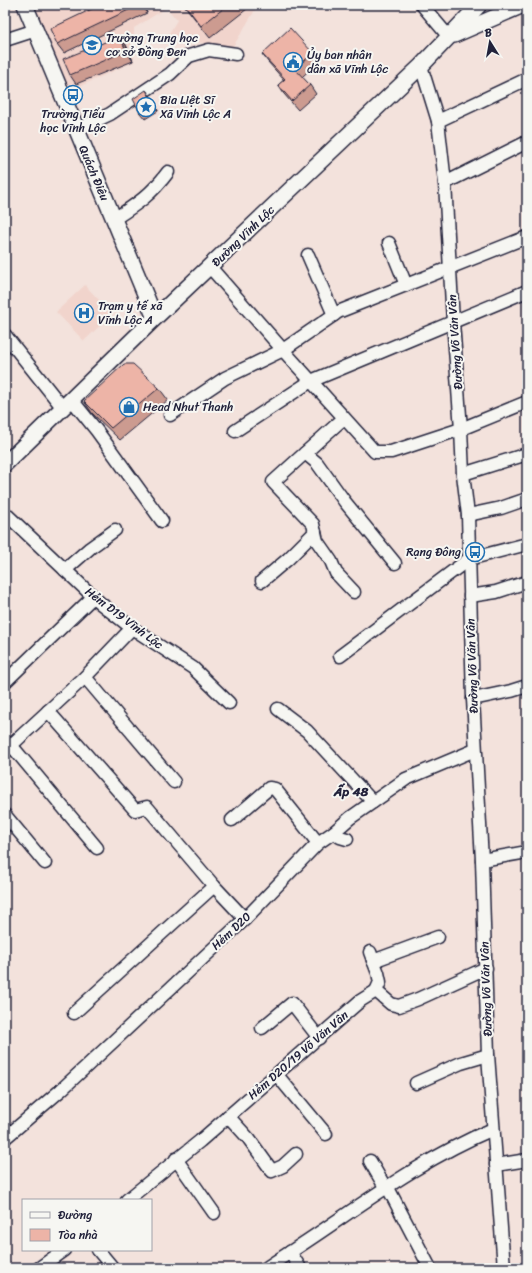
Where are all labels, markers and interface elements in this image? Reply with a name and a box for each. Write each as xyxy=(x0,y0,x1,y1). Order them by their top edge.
north arrow xyxy=(470,22,510,62)
text: B xyxy=(483,23,493,43)
place label: Trường Trung học cơ sở Đồng Đen xyxy=(106,27,198,63)
school or university icon: Trường Trung học cơ sở Đồng Đen xyxy=(81,34,103,56)
place label: Ủy ban nhân dân xã Vĩnh Lộc xyxy=(307,44,388,80)
public building icon: Ủy ban nhân dân xã Vĩnh Lộc xyxy=(282,51,304,73)
bus stop icon: Trường Tiểu học Vĩnh Lộc xyxy=(62,84,84,106)
place label: Bia Liệt Sĩ Xã Vĩnh Lộc A xyxy=(159,89,231,125)
place icon: Bia Liệt Sĩ Xã Vĩnh Lộc A xyxy=(135,96,157,118)
place label: Trường Tiểu học Vĩnh Lộc xyxy=(39,103,106,139)
street label: Quách Điêu xyxy=(72,142,116,205)
street label: Đường Vĩnh Lộc xyxy=(206,200,280,272)
street label: Đường Võ Văn Vân xyxy=(441,293,469,390)
place label: Trạm y tế xã Vĩnh Lộc A xyxy=(98,295,163,331)
hospital icon: Trạm y tế xã Vĩnh Lộc A xyxy=(73,302,95,324)
shop icon: Head Nhut Thanh xyxy=(118,396,140,418)
place label: Head Nhut Thanh xyxy=(143,396,233,418)
place label: Rạng Đông xyxy=(406,541,461,563)
bus stop icon: Rạng Đông xyxy=(464,541,486,563)
street label: Hẻm D19 Vĩnh Lộc xyxy=(80,581,168,655)
street label: Đường Võ Văn Vân xyxy=(459,618,485,714)
district label: Ấp 48 xyxy=(333,780,369,803)
street label: Hẻm D20 xyxy=(206,906,257,956)
street label: Đường Võ Văn Vân xyxy=(473,941,499,1037)
street label: Hẻm D20/19 Võ Văn Vân xyxy=(242,1004,354,1105)
legend xyxy=(22,1199,152,1251)
text: Đường xyxy=(58,1204,92,1226)
text: Tòa nhà xyxy=(58,1224,98,1246)

